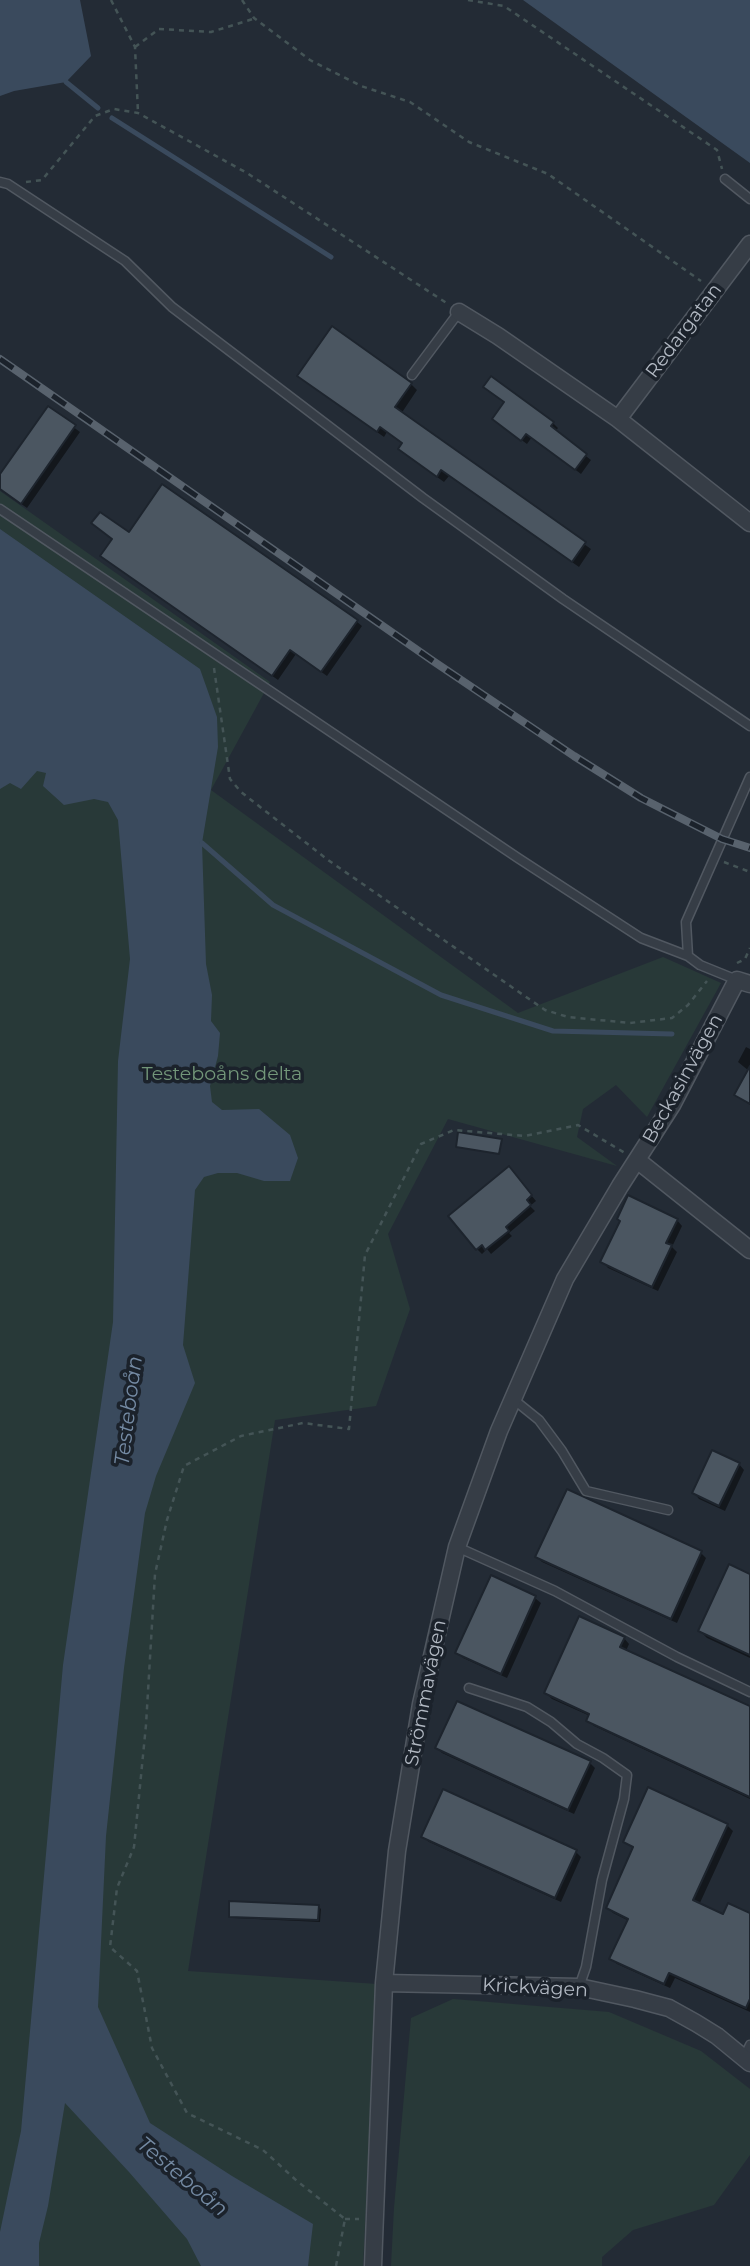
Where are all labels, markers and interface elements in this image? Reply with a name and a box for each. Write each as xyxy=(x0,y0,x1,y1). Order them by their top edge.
street label: Redargatan xyxy=(641,279,727,383)
street label: Beckasinvägen xyxy=(638,1010,728,1148)
park label: Testeboåns delta xyxy=(142,1063,302,1085)
water label: Testeboån xyxy=(110,1355,148,1467)
street label: Strömmavägen xyxy=(401,1618,451,1768)
street label: Krickvägen xyxy=(482,1974,588,2002)
water label: Testeboån xyxy=(132,2132,232,2222)

